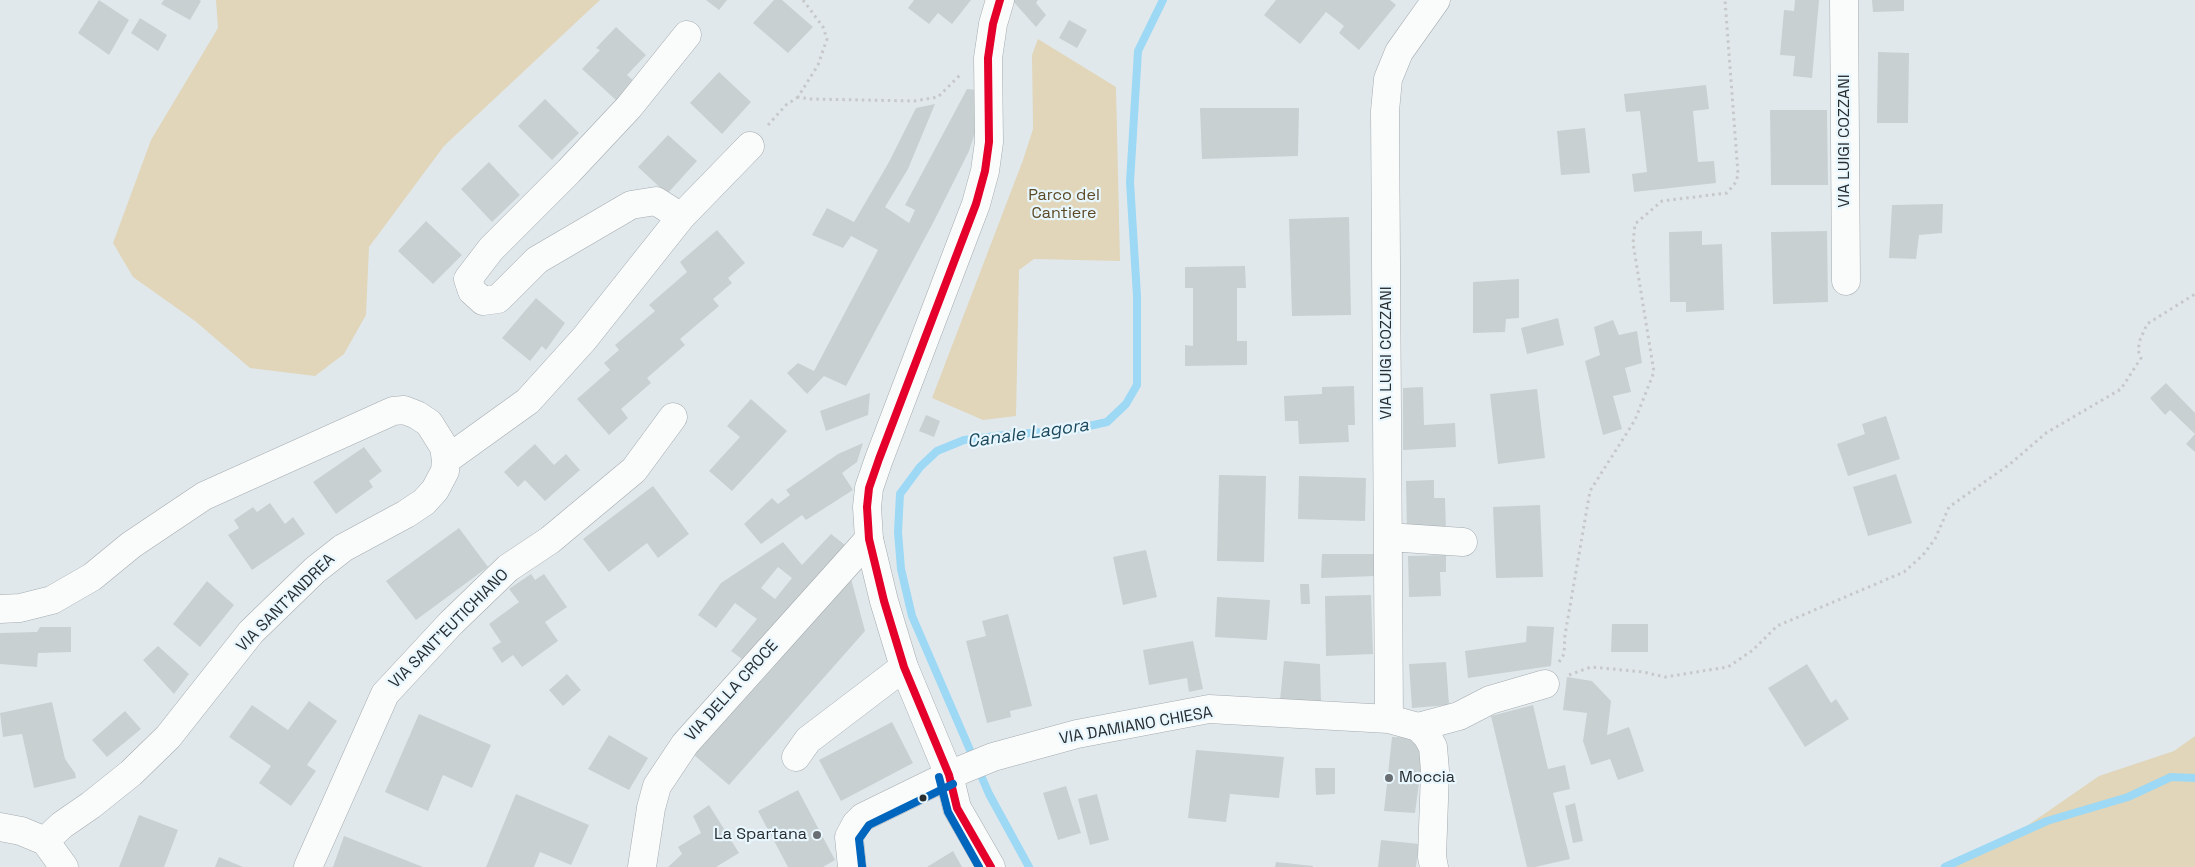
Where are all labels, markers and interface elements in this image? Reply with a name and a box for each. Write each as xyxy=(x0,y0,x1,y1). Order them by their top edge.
street label: VIA LUIGI COZZANI xyxy=(1835,74,1855,208)
park label: Parco del Cantiere xyxy=(1028,186,1100,224)
street label: VIA LUIGI COZZANI xyxy=(1377,286,1397,420)
water label: Canale Lagora xyxy=(966,415,1090,453)
street label: VIA SANT'ANDREA xyxy=(233,550,339,656)
street label: VIA SANT'EUTICHIANO xyxy=(385,565,513,693)
street label: VIA DELLA CROCE xyxy=(681,636,783,746)
street label: VIA DAMIANO CHIESA xyxy=(1058,703,1214,749)
place label: Moccia xyxy=(1399,768,1455,788)
marker: Moccia xyxy=(1383,772,1395,784)
unlabelled marker xyxy=(918,793,928,803)
place label: La Spartana xyxy=(714,825,807,845)
marker: La Spartana xyxy=(811,829,823,841)

